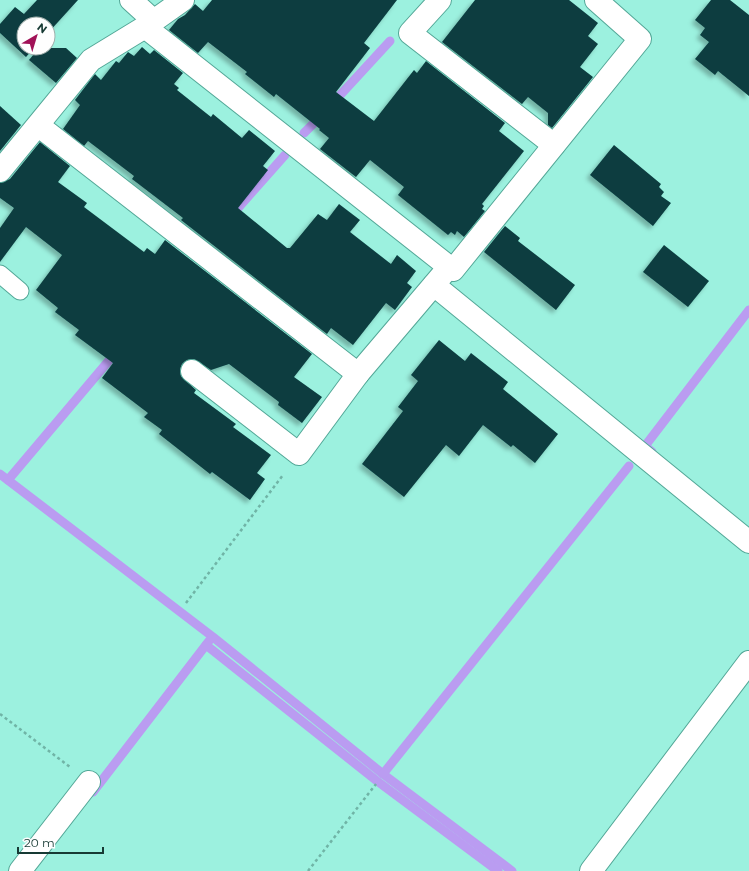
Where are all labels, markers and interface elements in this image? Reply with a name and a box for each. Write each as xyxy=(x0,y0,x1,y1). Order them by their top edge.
north arrow xyxy=(16,16,56,56)
text: N xyxy=(34,20,50,36)
scale bar xyxy=(18,829,103,855)
text: 20 m xyxy=(24,835,55,850)

